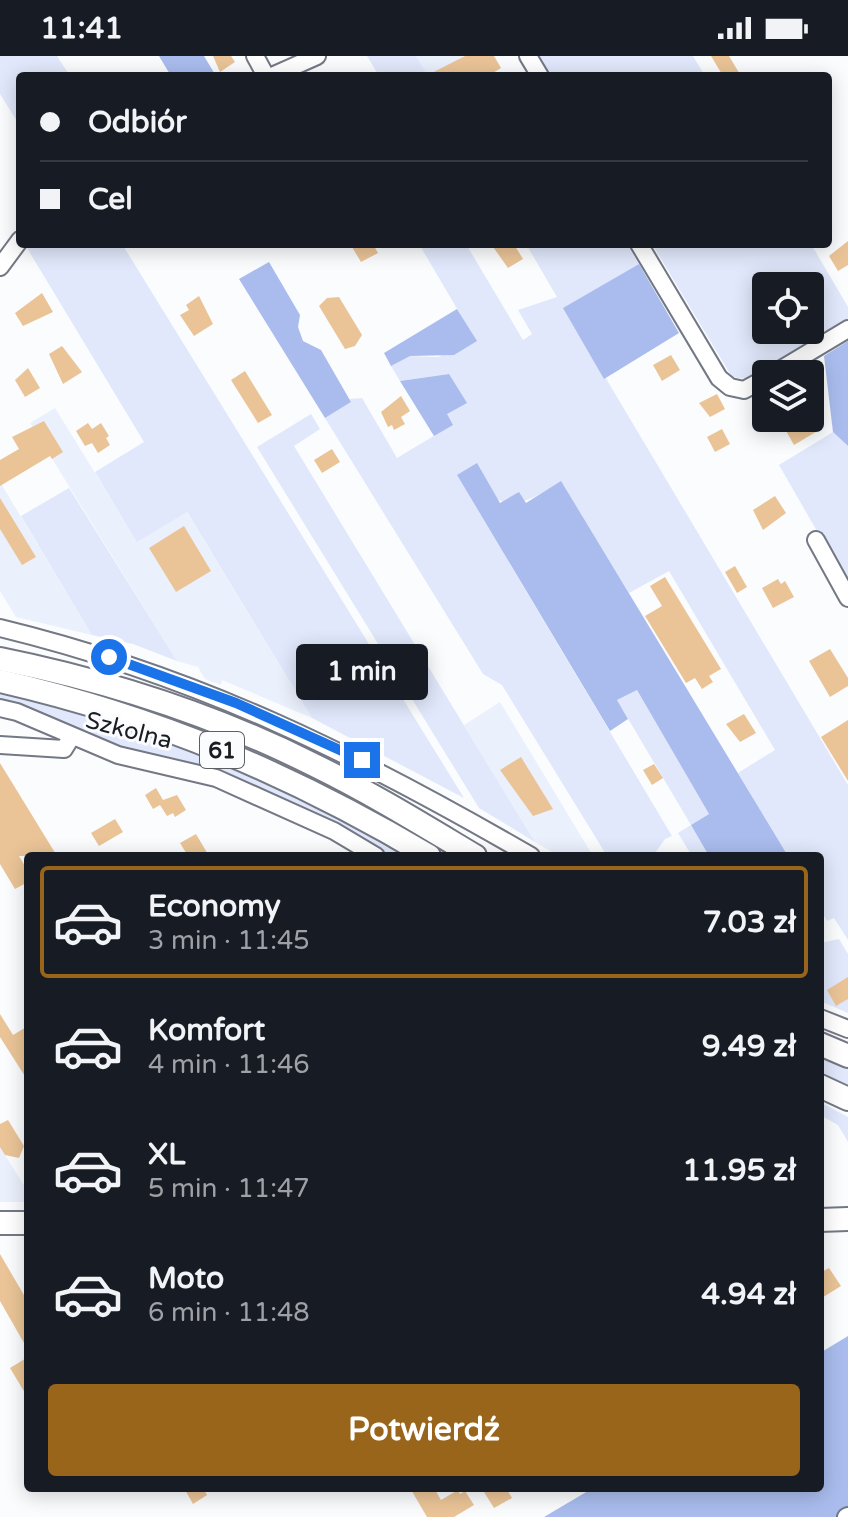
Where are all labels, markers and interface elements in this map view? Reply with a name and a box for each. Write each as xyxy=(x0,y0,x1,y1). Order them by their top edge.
text: 11:41 xyxy=(40,10,123,47)
text: Odbiór xyxy=(88,104,187,141)
text: Cel xyxy=(88,181,133,218)
map controls xyxy=(752,272,824,432)
button: locate xyxy=(752,272,824,344)
button: layers xyxy=(752,360,824,432)
route start xyxy=(91,639,127,675)
callout: 1 min xyxy=(296,644,428,700)
text: 1 min xyxy=(327,656,397,687)
street label: Szkolna xyxy=(83,706,175,755)
road number: 61 xyxy=(200,732,244,768)
route end xyxy=(344,742,380,778)
icon: car xyxy=(52,886,124,958)
text: Economy xyxy=(148,888,281,925)
text: 7.03 zł xyxy=(703,904,796,941)
text: 3 min · 11:45 xyxy=(148,925,310,956)
icon: car xyxy=(52,1010,124,1082)
text: Komfort xyxy=(148,1012,265,1049)
text: 9.49 zł xyxy=(702,1028,796,1065)
text: 4 min · 11:46 xyxy=(148,1049,310,1080)
icon: car xyxy=(52,1134,124,1206)
text: XL xyxy=(148,1136,185,1173)
text: 11.95 zł xyxy=(682,1152,796,1189)
text: 5 min · 11:47 xyxy=(148,1173,310,1204)
icon: car xyxy=(52,1258,124,1330)
text: Moto xyxy=(148,1260,224,1297)
text: 4.94 zł xyxy=(701,1276,796,1313)
text: 6 min · 11:48 xyxy=(148,1297,310,1328)
button: Potwierdź xyxy=(48,1384,800,1476)

